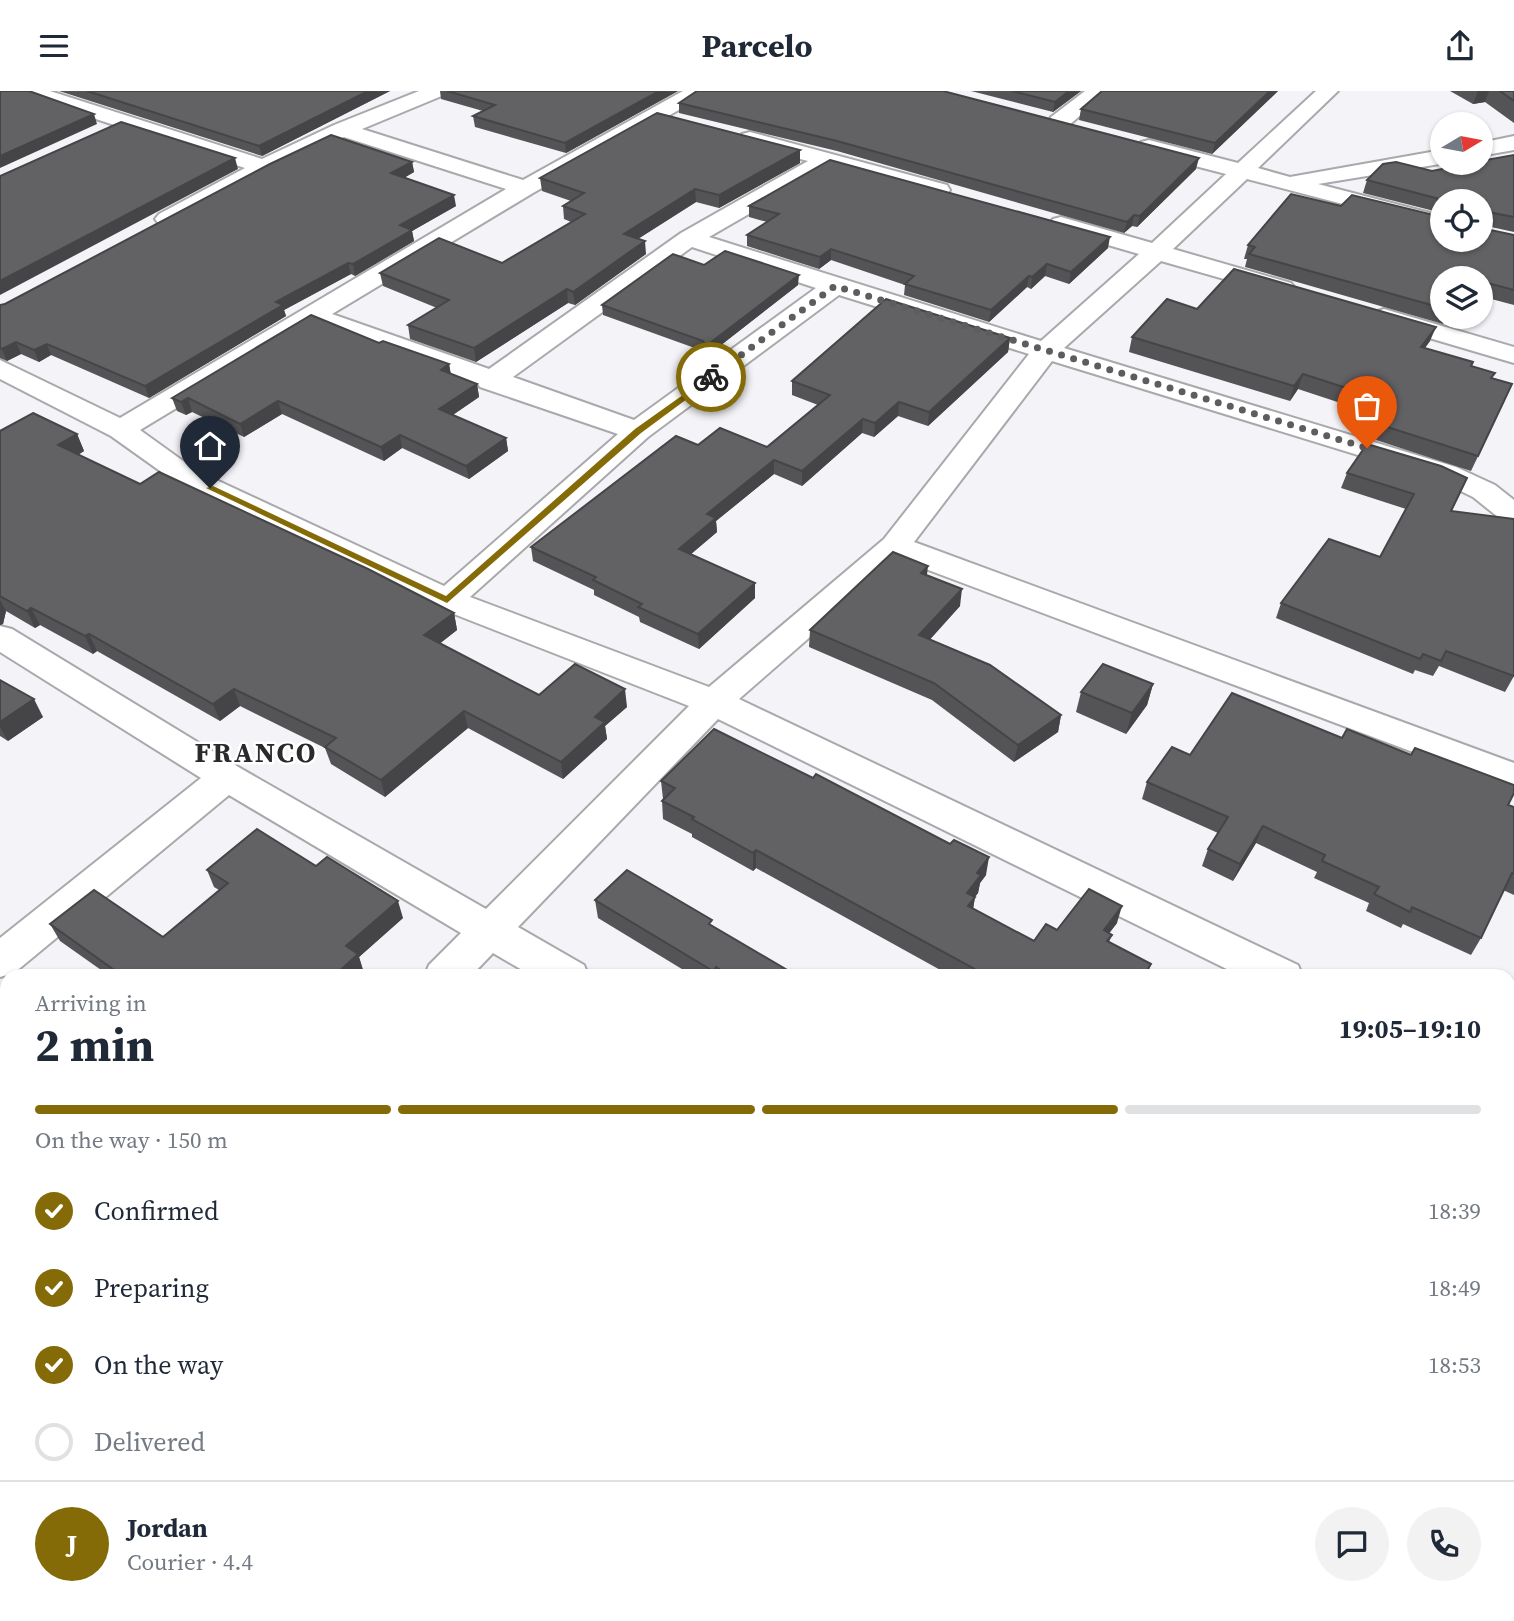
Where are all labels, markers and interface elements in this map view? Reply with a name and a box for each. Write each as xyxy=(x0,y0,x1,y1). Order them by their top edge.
text: Parcelo xyxy=(701,24,813,68)
icon: menu xyxy=(35,27,73,65)
icon: share xyxy=(1441,27,1479,65)
north arrow xyxy=(1430,112,1493,175)
map controls xyxy=(1430,112,1493,329)
button: locate xyxy=(1430,189,1493,252)
button: layers xyxy=(1430,266,1493,329)
courier xyxy=(676,342,746,412)
icon: bike xyxy=(692,358,730,396)
pin xyxy=(1337,376,1397,448)
icon: bag xyxy=(1348,387,1386,425)
pin xyxy=(180,416,240,488)
icon: home xyxy=(191,427,229,465)
district label: FRANCO xyxy=(195,733,317,771)
text: Arriving in xyxy=(35,987,147,1019)
text: 19:05–19:10 xyxy=(1339,1011,1481,1047)
text: 2 min xyxy=(35,1013,154,1076)
text: On the way · 150 m xyxy=(35,1124,228,1156)
icon: check xyxy=(35,1192,73,1230)
text: Confirmed xyxy=(94,1193,219,1229)
text: 18:39 xyxy=(1428,1195,1481,1227)
icon: check xyxy=(35,1269,73,1307)
text: Preparing xyxy=(94,1270,209,1306)
text: 18:49 xyxy=(1428,1272,1481,1304)
icon: check xyxy=(35,1346,73,1384)
text: On the way xyxy=(94,1347,223,1383)
text: 18:53 xyxy=(1428,1349,1481,1381)
text: Delivered xyxy=(94,1424,205,1460)
button: chat xyxy=(1315,1507,1389,1581)
button: phone xyxy=(1407,1507,1481,1581)
text: Jordan xyxy=(127,1510,208,1546)
text: J xyxy=(67,1526,77,1562)
text: Courier · 4.4 xyxy=(127,1546,253,1578)

